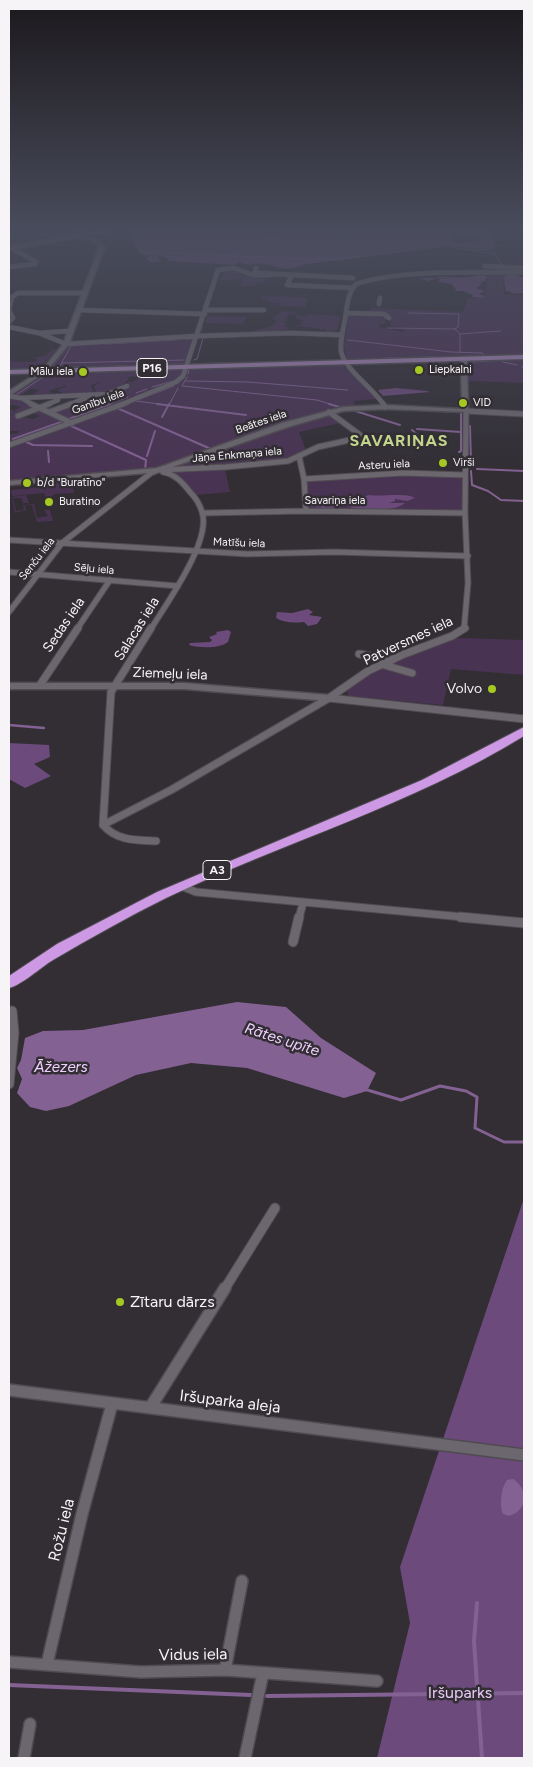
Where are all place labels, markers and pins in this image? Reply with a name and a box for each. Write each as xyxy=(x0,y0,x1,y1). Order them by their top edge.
place label: Liepkalni xyxy=(429,363,472,377)
marker: Liepkalni xyxy=(413,364,425,376)
place label: Mālu iela xyxy=(30,365,73,379)
marker: Mālu iela xyxy=(77,366,89,378)
place label: VID xyxy=(473,396,491,410)
marker: VID xyxy=(457,397,469,409)
place label: Virši xyxy=(453,456,475,470)
marker: Virši xyxy=(437,457,449,469)
place label: b/d "Buratīno" xyxy=(37,476,105,490)
marker: b/d "Buratīno" xyxy=(21,477,33,489)
place label: Buratino xyxy=(59,495,100,509)
marker: Buratino xyxy=(43,496,55,508)
place label: Volvo xyxy=(446,681,482,697)
marker: Volvo xyxy=(486,683,498,695)
place label: Zītaru dārzs xyxy=(130,1292,215,1312)
marker: Zītaru dārzs xyxy=(114,1296,126,1308)

